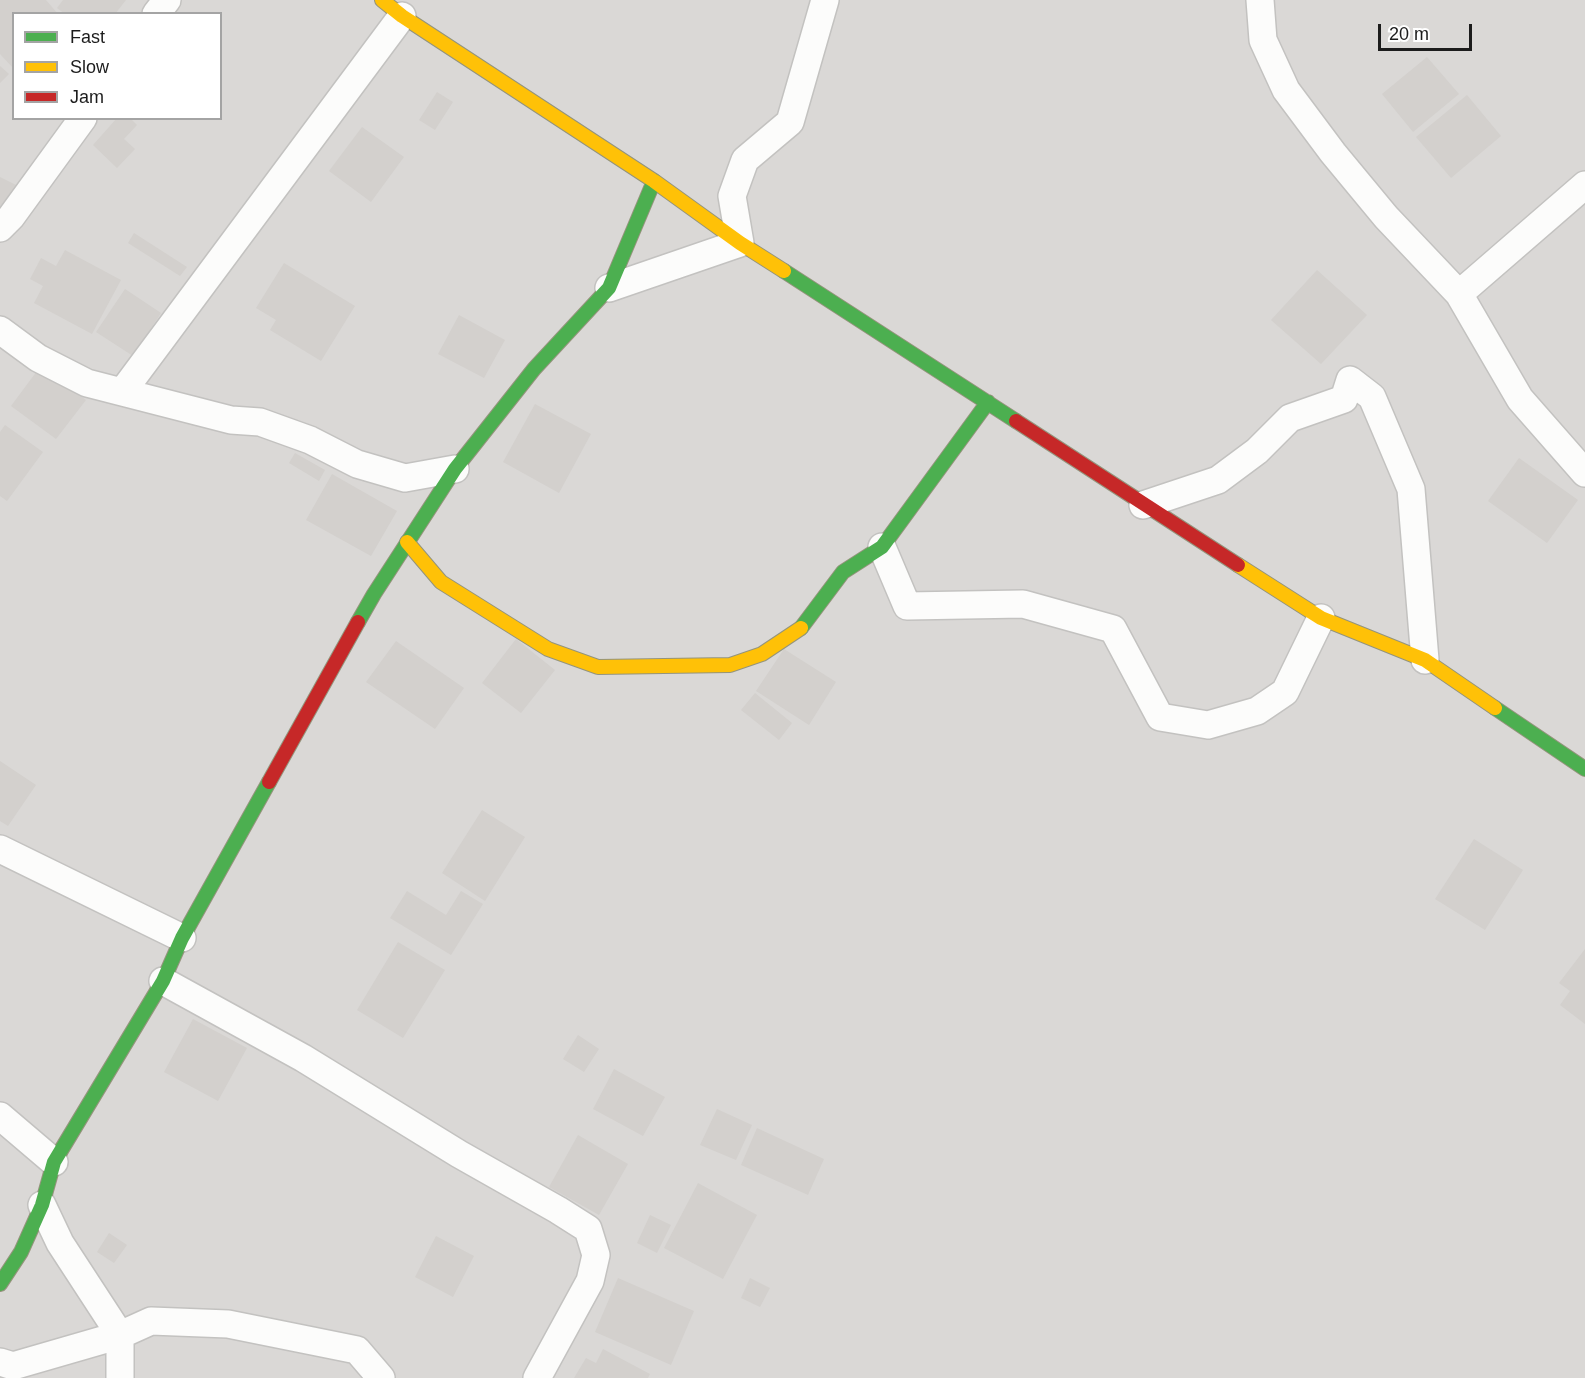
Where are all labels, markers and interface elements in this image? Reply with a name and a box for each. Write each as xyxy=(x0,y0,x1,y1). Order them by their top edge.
legend xyxy=(12,12,222,120)
scale bar xyxy=(1381,12,1476,50)
text: 20 m xyxy=(1389,24,1429,44)
text: Fast xyxy=(70,27,105,47)
text: Slow xyxy=(70,57,109,77)
text: Jam xyxy=(70,87,104,107)

